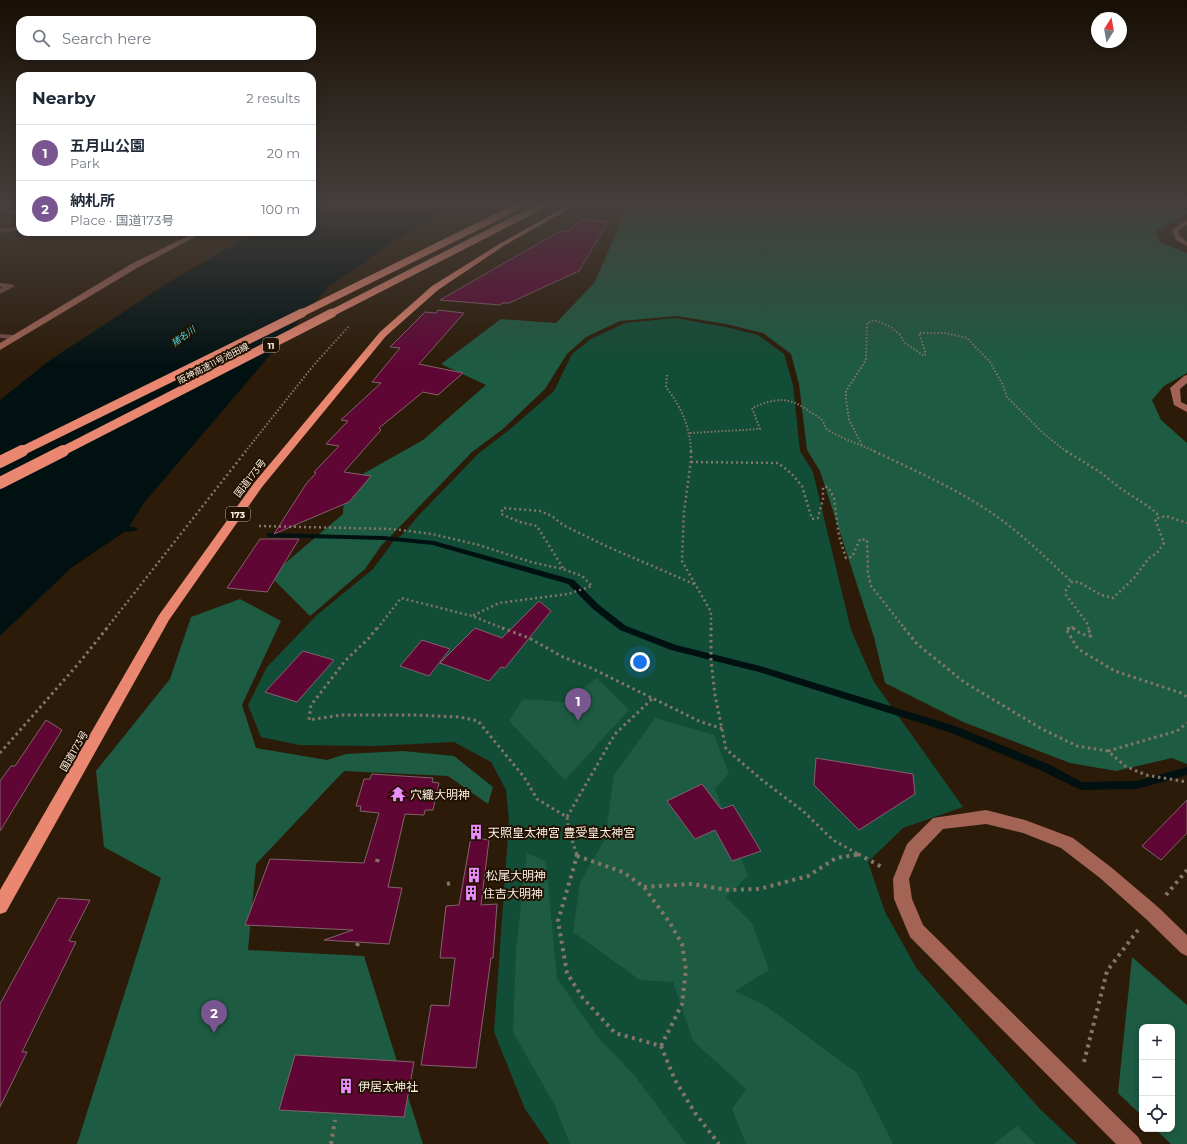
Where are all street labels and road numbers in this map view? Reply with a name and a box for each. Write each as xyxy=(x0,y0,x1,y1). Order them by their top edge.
road number: 11 xyxy=(263,338,279,352)
street label: 阪神高速11号池田線 xyxy=(176,340,251,386)
street label: 国道173号 xyxy=(231,456,269,500)
road number: 173 xyxy=(226,507,250,521)
street label: 国道173号 xyxy=(57,728,91,774)

